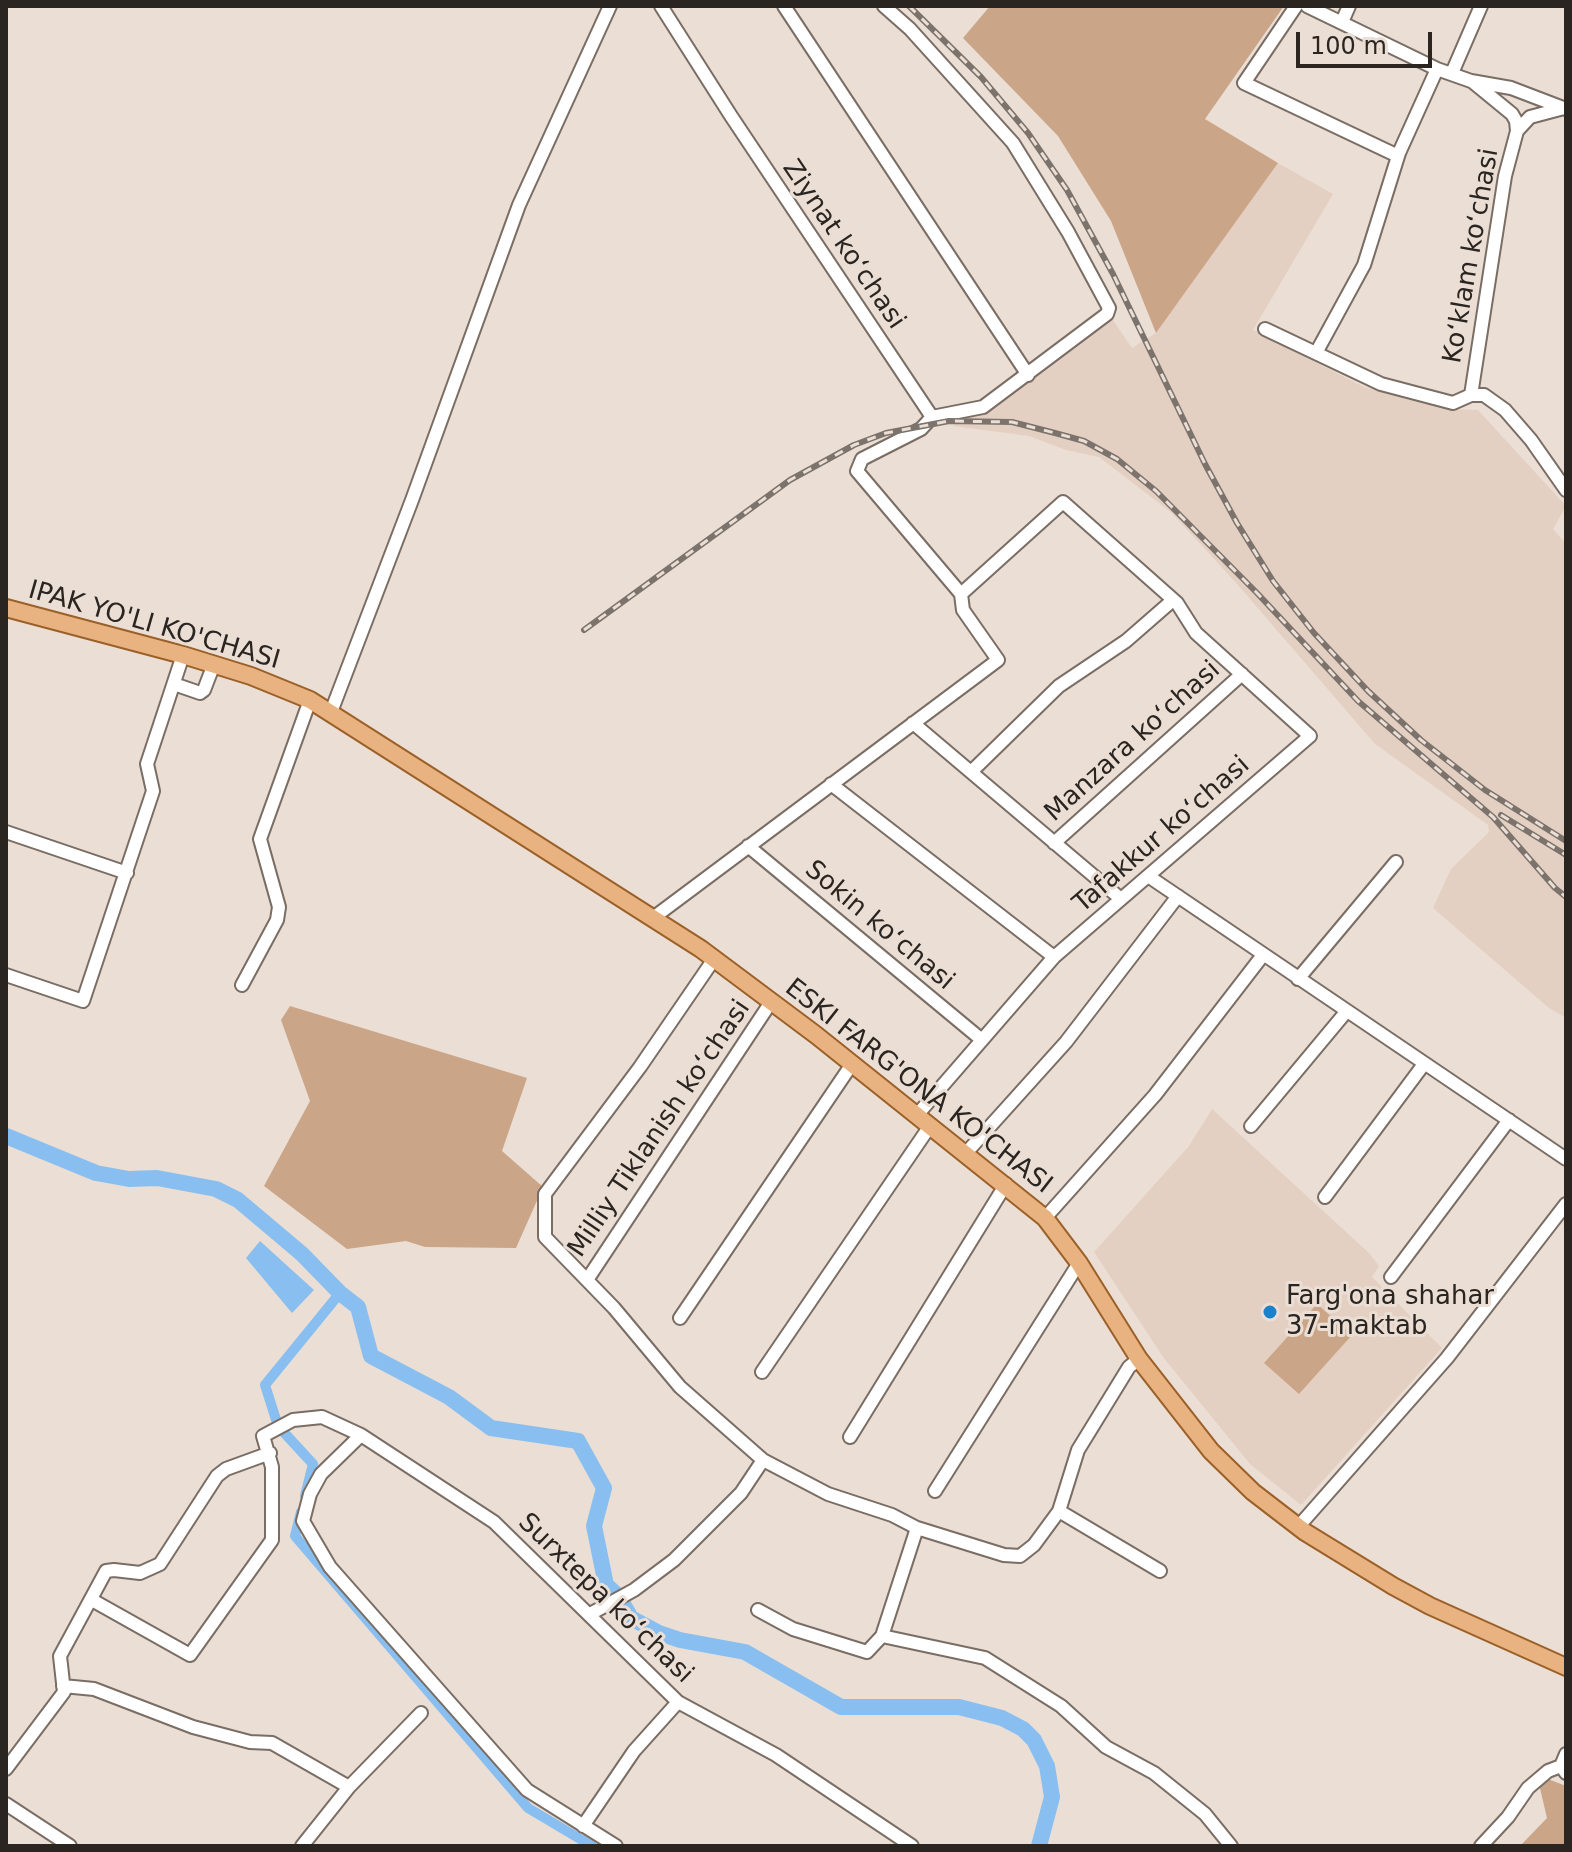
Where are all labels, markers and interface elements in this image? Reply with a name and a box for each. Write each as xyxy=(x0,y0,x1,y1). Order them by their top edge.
scale bar xyxy=(1300,16,1436,66)
text: 100 m xyxy=(1310,32,1387,60)
street label: Koʻklam koʻchasi xyxy=(1438,146,1506,366)
street label: Ziynat koʻchasi xyxy=(775,155,911,335)
street label: IPAK YO'LI KO'CHASI xyxy=(25,575,283,677)
street label: Manzara koʻchasi xyxy=(1039,655,1227,829)
street label: Tafakkur koʻchasi xyxy=(1068,750,1256,920)
street label: Sokin koʻchasi xyxy=(798,855,960,997)
street label: ESKI FARG'ONA KO'CHASI xyxy=(778,973,1058,1201)
street label: Milliy Tiklanish koʻchasi xyxy=(562,995,758,1263)
place label: Farg'ona shahar 37-maktab xyxy=(1286,1281,1494,1342)
marker: Farg'ona shahar 37-maktab xyxy=(1261,1303,1279,1321)
street label: Surxtepa koʻchasi xyxy=(511,1508,699,1690)

